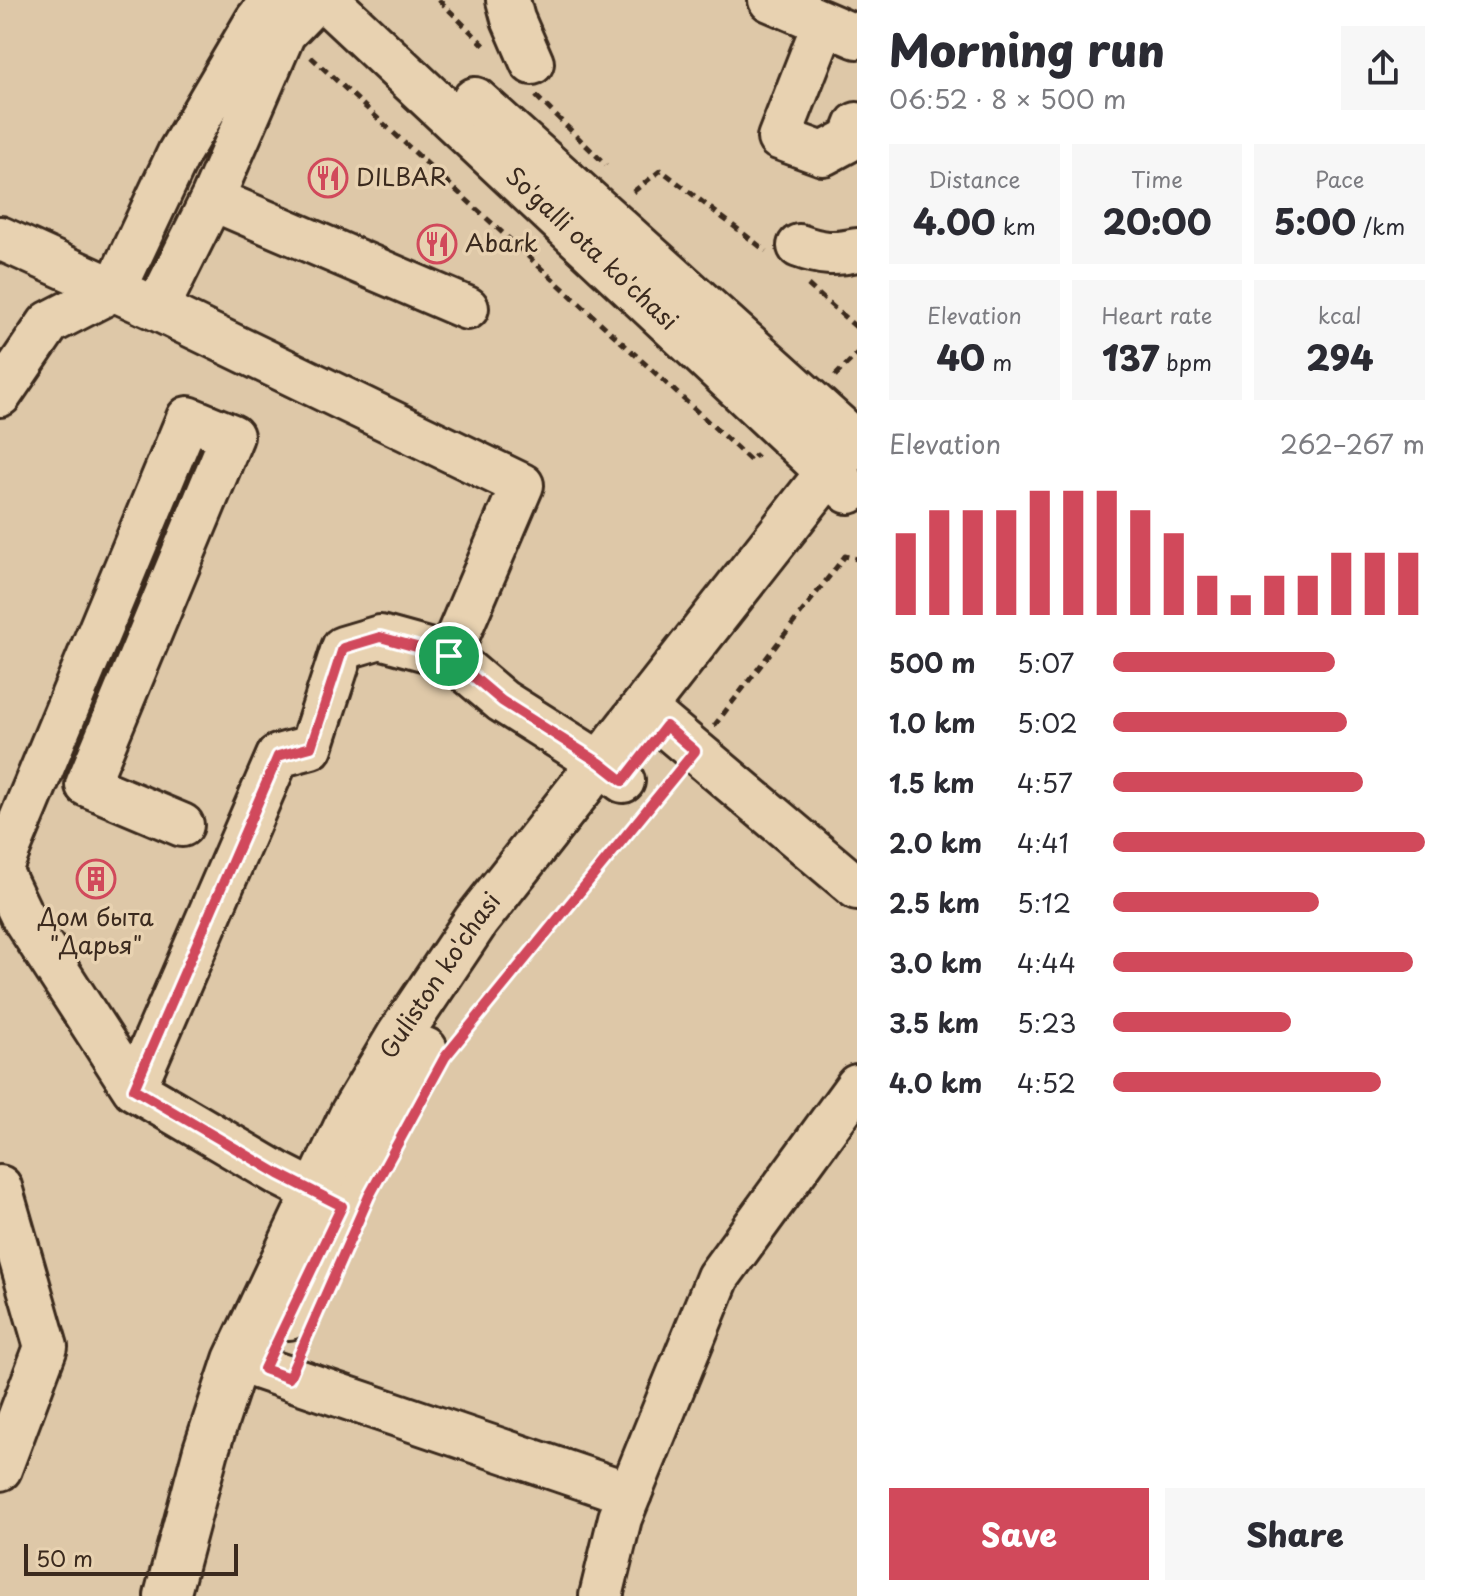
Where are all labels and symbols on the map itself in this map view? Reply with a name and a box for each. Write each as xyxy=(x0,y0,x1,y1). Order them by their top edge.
restaurant icon: DILBAR xyxy=(307,157,349,199)
place label: DILBAR xyxy=(356,158,447,194)
street label: So'galli ota ko'chasi xyxy=(499,158,687,338)
restaurant icon: Abark xyxy=(416,223,458,265)
place label: Abark xyxy=(465,224,538,260)
pin xyxy=(415,622,483,690)
building icon: Дом быта "Дарья" xyxy=(75,858,117,900)
street label: Guliston ko'chasi xyxy=(370,884,508,1065)
place label: Дом быта "Дарья" xyxy=(37,898,154,962)
scale bar xyxy=(24,1540,238,1576)

